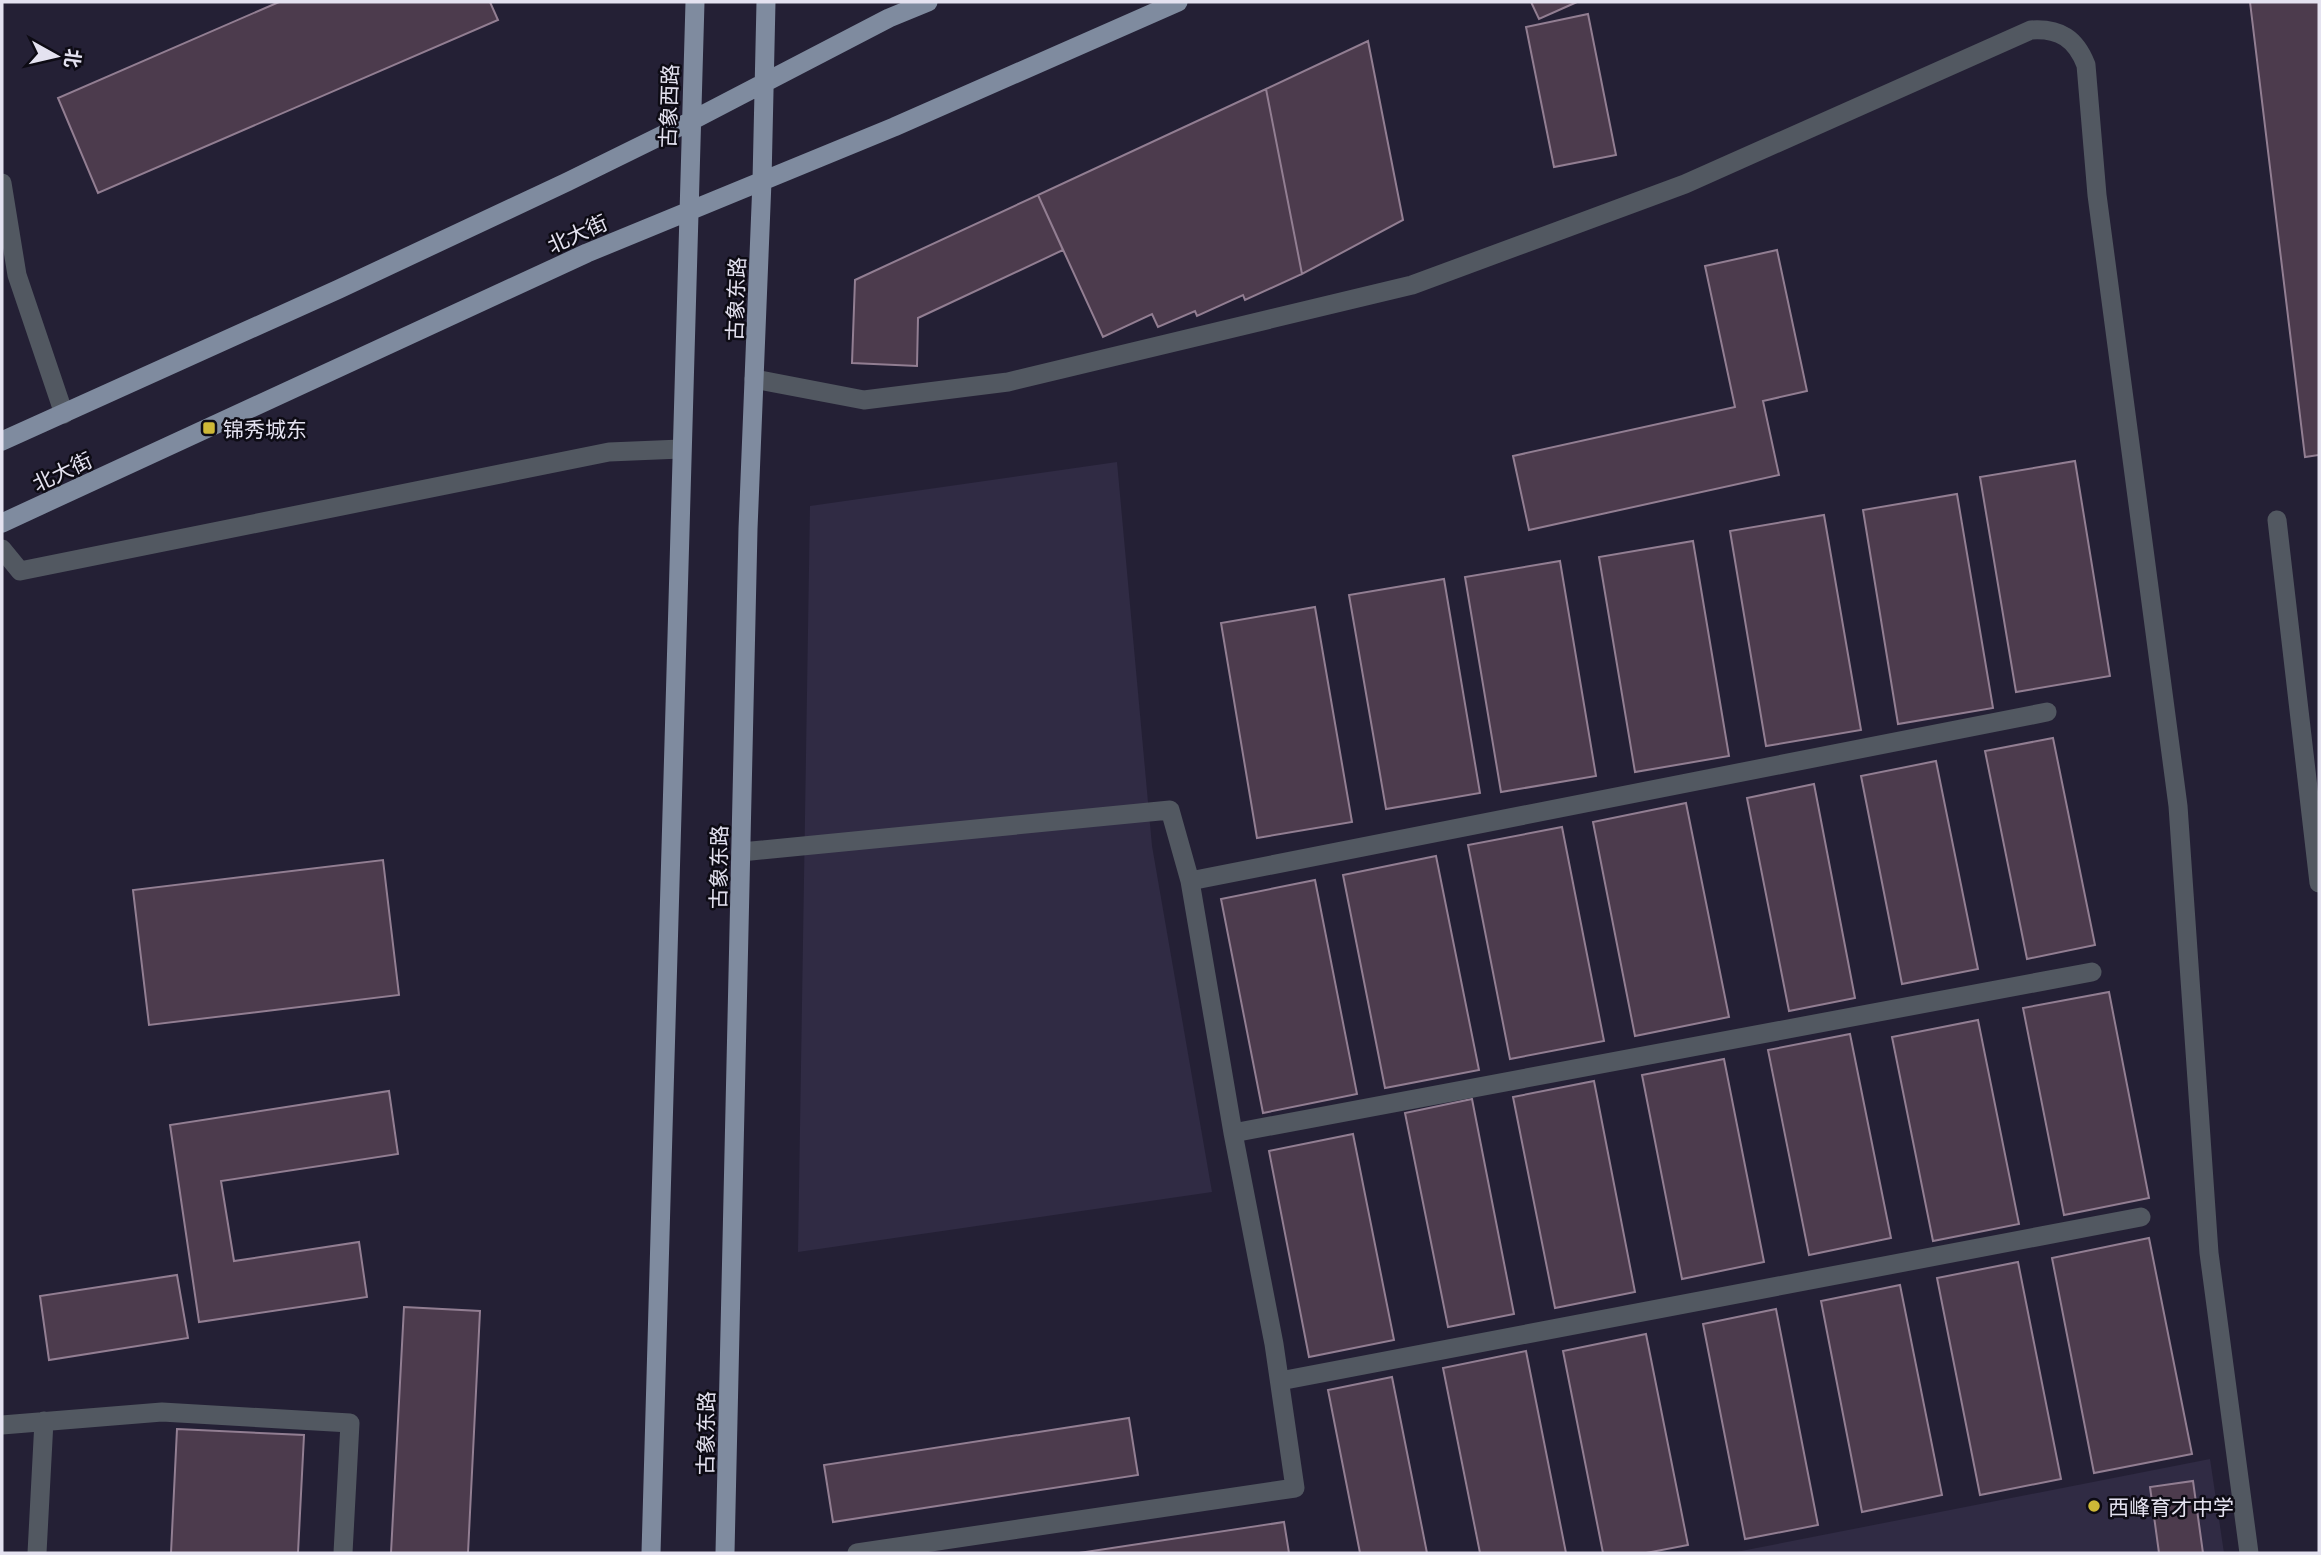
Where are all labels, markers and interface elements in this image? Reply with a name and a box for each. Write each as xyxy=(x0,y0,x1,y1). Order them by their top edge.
north arrow xyxy=(21,21,91,91)
text: 北 xyxy=(61,47,86,69)
street label: 古象西路 xyxy=(654,64,682,148)
street label: 北大街 xyxy=(543,209,611,257)
street label: 古象东路 xyxy=(721,257,749,341)
place label: 锦秀城东 xyxy=(223,416,307,441)
marker: 锦秀城东 xyxy=(201,420,217,436)
street label: 北大街 xyxy=(28,446,96,496)
street label: 古象东路 xyxy=(705,825,731,909)
street label: 古象东路 xyxy=(692,1391,718,1475)
place label: 西峰育才中学 xyxy=(2108,1494,2234,1519)
marker: 西峰育才中学 xyxy=(2086,1498,2102,1514)

